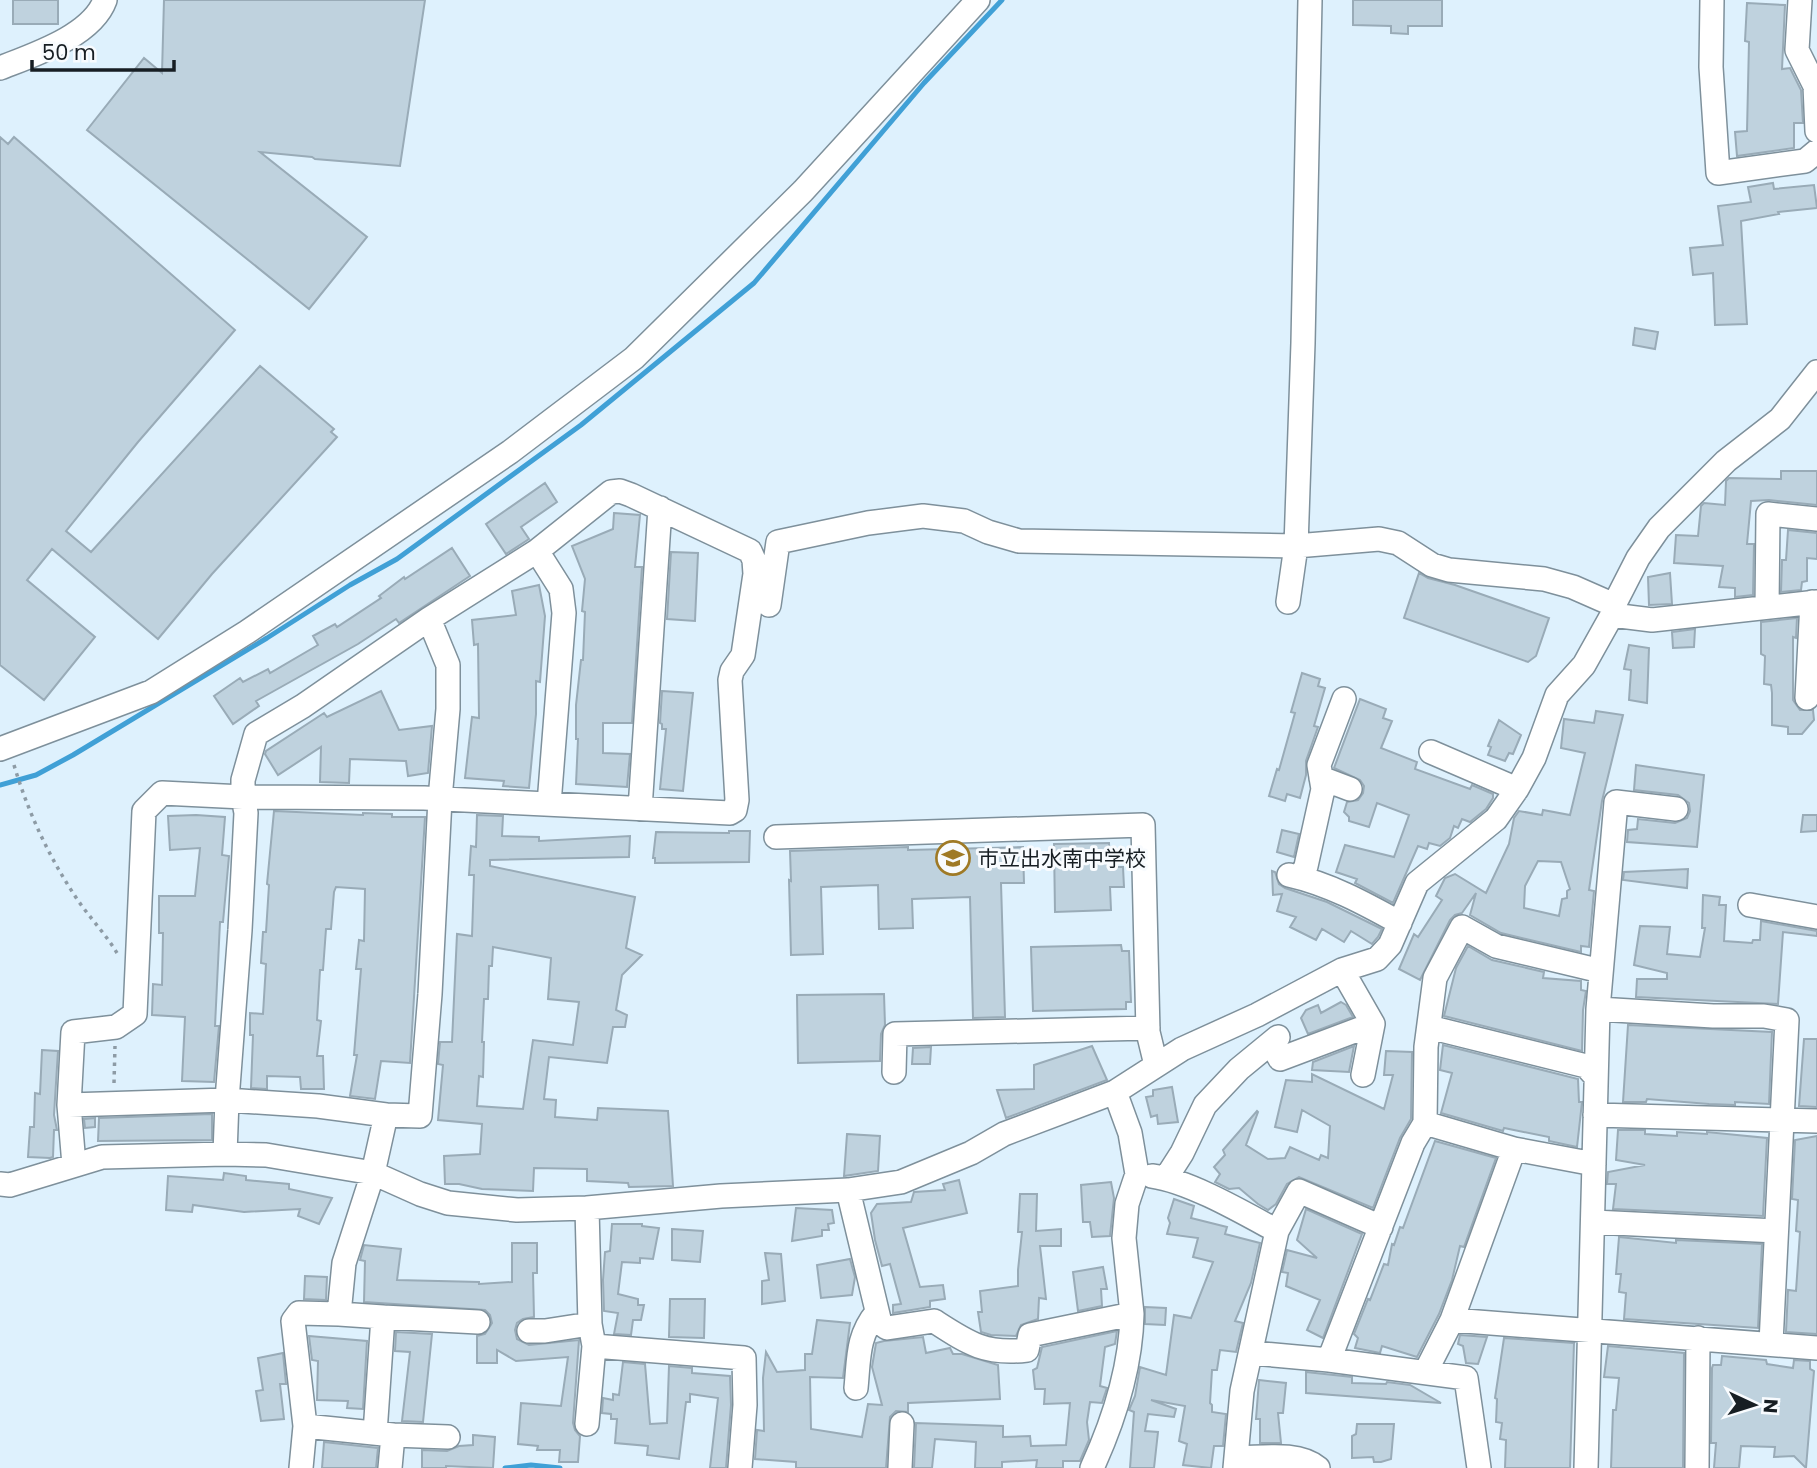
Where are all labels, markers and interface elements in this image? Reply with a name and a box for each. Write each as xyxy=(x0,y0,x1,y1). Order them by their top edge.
scale bar xyxy=(32,28,173,72)
text: 50 m xyxy=(42,38,96,67)
school or university icon: 市立出水南中学校 xyxy=(934,839,972,877)
place label: 市立出水南中学校 xyxy=(978,844,1146,873)
north arrow xyxy=(1719,1370,1789,1440)
text: N xyxy=(1756,1398,1784,1414)

